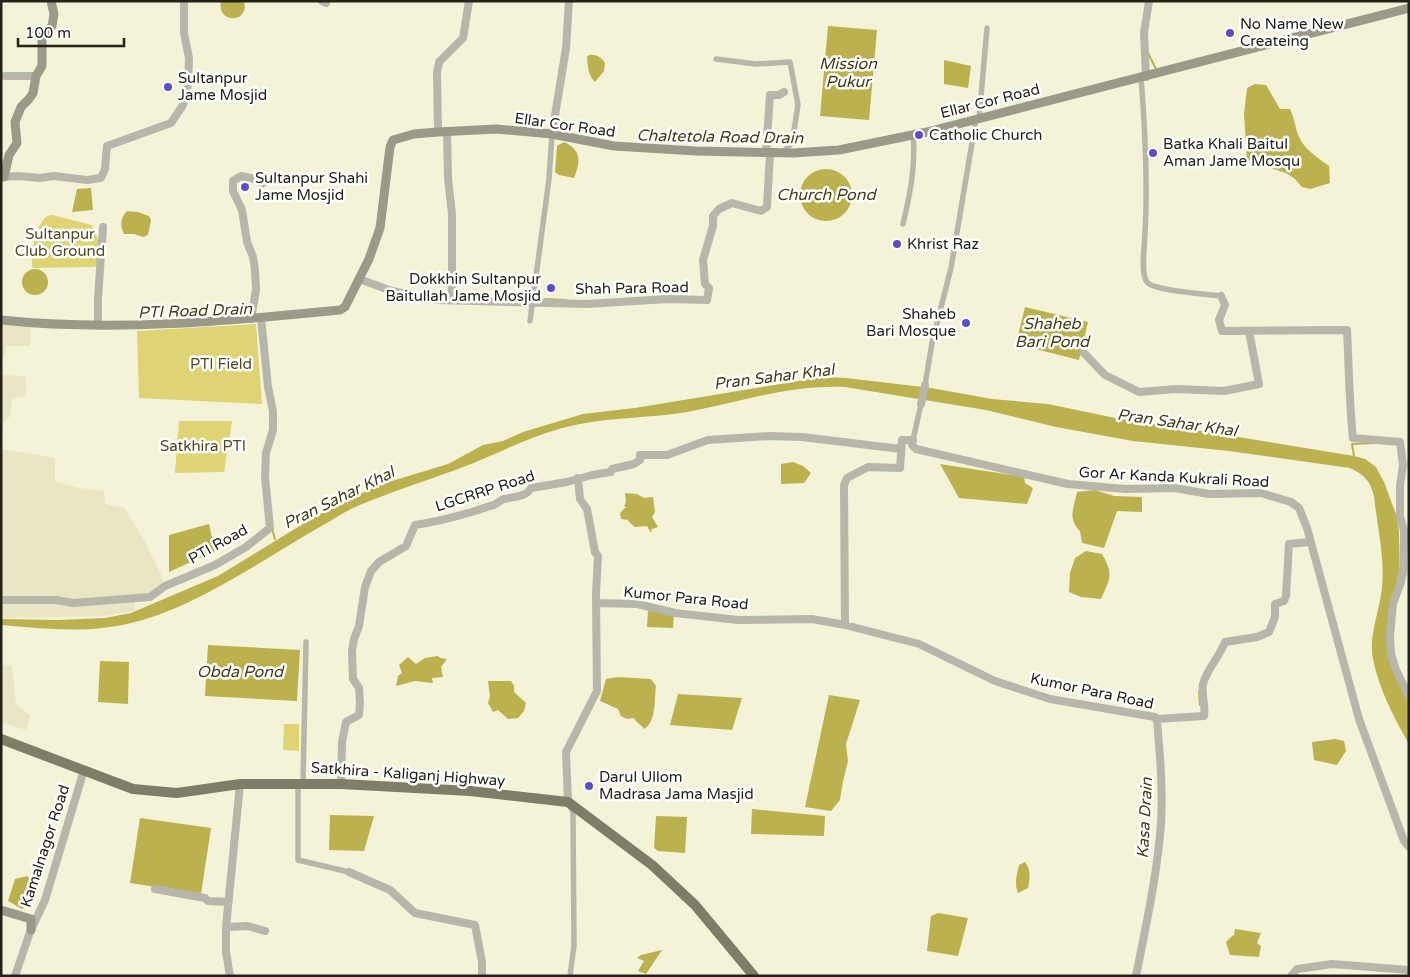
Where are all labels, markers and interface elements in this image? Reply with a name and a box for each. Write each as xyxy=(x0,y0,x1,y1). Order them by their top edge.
scale bar xyxy=(18,15,124,47)
place label: No Name New Createing xyxy=(1240,15,1344,50)
text: 100 m xyxy=(25,24,71,42)
marker: No Name New Createing xyxy=(1224,27,1236,39)
water label: Mission Pukur xyxy=(819,54,878,92)
place label: Sultanpur Jame Mosjid xyxy=(178,69,267,104)
street label: Ellar Cor Road xyxy=(938,80,1042,122)
marker: Sultanpur Jame Mosjid xyxy=(162,81,174,93)
street label: Ellar Cor Road xyxy=(513,109,617,141)
water label: Chaltetola Road Drain xyxy=(636,126,805,148)
place label: Catholic Church xyxy=(929,126,1042,144)
marker: Catholic Church xyxy=(913,129,925,141)
place label: Batka Khali Baitul Aman Jame Mosqu xyxy=(1163,135,1300,170)
marker: Batka Khali Baitul Aman Jame Mosqu xyxy=(1147,147,1159,159)
place label: Sultanpur Shahi Jame Mosjid xyxy=(255,169,368,204)
marker: Sultanpur Shahi Jame Mosjid xyxy=(239,181,251,193)
water label: Church Pond xyxy=(777,185,877,205)
park label: Sultanpur Club Ground xyxy=(15,225,105,260)
place label: Khrist Raz xyxy=(907,235,979,253)
marker: Khrist Raz xyxy=(891,238,903,250)
place label: Dokkhin Sultanpur Baitullah Jame Mosjid xyxy=(385,270,541,305)
street label: Shah Para Road xyxy=(575,278,689,298)
marker: Dokkhin Sultanpur Baitullah Jame Mosjid xyxy=(545,282,557,294)
water label: PTI Road Drain xyxy=(138,299,254,323)
place label: Shaheb Bari Mosque xyxy=(866,305,956,340)
water label: Shaheb Bari Pond xyxy=(1015,314,1091,352)
marker: Shaheb Bari Mosque xyxy=(960,317,972,329)
park label: PTI Field xyxy=(190,355,252,373)
water label: Pran Sahar Khal xyxy=(713,359,837,394)
water label: Pran Sahar Khal xyxy=(1116,405,1240,442)
park label: Satkhira PTI xyxy=(160,437,246,455)
water label: Pran Sahar Khal xyxy=(280,462,400,534)
street label: Gor Ar Kanda Kukrali Road xyxy=(1078,463,1270,491)
street label: LGCRRP Road xyxy=(433,466,537,516)
street label: PTI Road xyxy=(185,520,251,568)
street label: Kumor Para Road xyxy=(623,582,749,614)
water label: Obda Pond xyxy=(197,662,285,682)
street label: Kumor Para Road xyxy=(1029,669,1155,713)
street label: Satkhira - Kaliganj Highway xyxy=(310,758,506,790)
place label: Darul Ullom Madrasa Jama Masjid xyxy=(599,768,754,803)
water label: Kasa Drain xyxy=(1133,776,1157,859)
marker: Darul Ullom Madrasa Jama Masjid xyxy=(583,780,595,792)
street label: Kamalnagor Road xyxy=(17,782,73,910)

